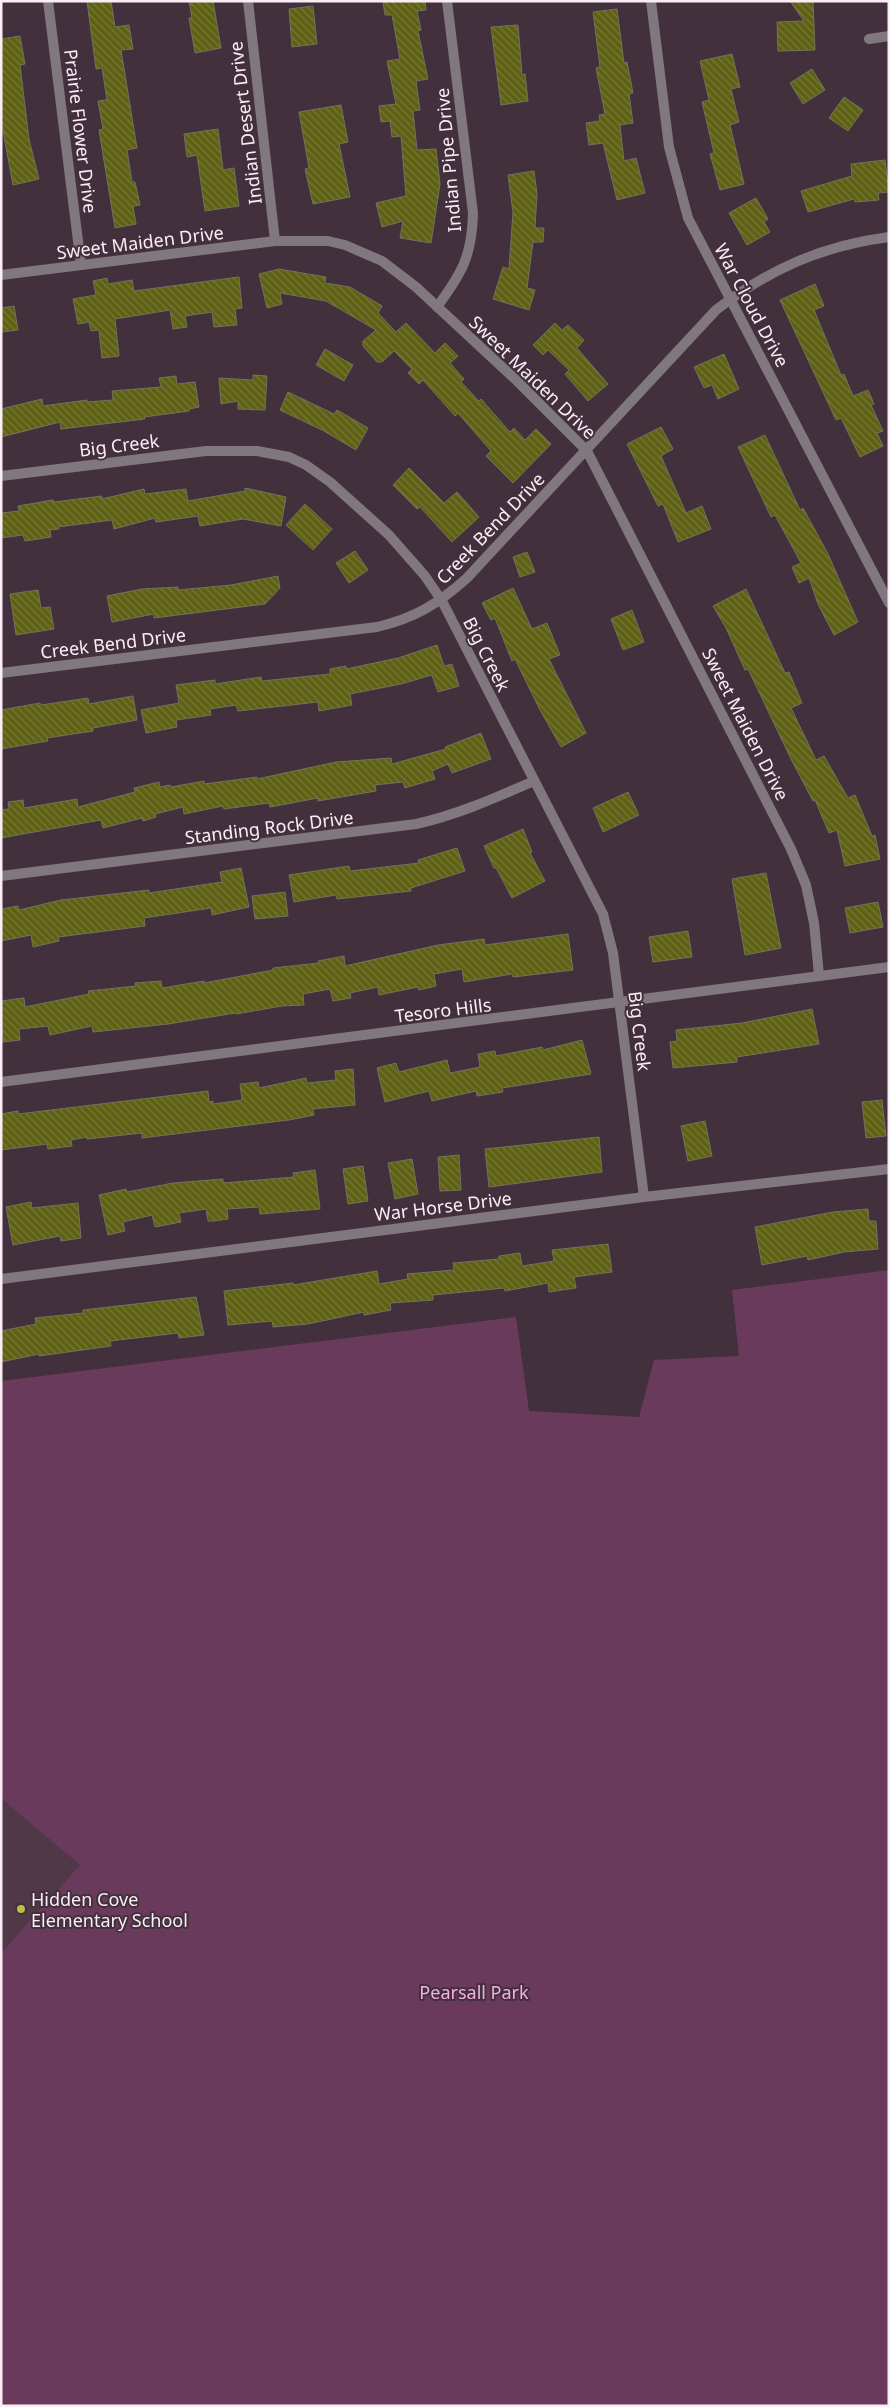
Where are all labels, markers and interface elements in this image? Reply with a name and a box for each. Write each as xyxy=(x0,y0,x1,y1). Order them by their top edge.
street label: Indian Desert Drive xyxy=(223,40,267,206)
street label: Prairie Flower Drive xyxy=(59,48,103,214)
street label: Indian Pipe Drive xyxy=(430,87,466,233)
street label: Sweet Maiden Drive xyxy=(55,220,225,264)
street label: War Cloud Drive xyxy=(709,239,795,371)
street label: Sweet Maiden Drive xyxy=(464,310,602,444)
street label: Big Creek xyxy=(78,428,161,462)
street label: Creek Bend Drive xyxy=(431,467,549,589)
street label: Big Creek xyxy=(458,613,516,696)
street label: Creek Bend Drive xyxy=(39,622,187,664)
street label: Sweet Maiden Drive xyxy=(697,644,795,804)
street label: Standing Rock Drive xyxy=(183,805,355,849)
street label: Big Creek xyxy=(623,990,657,1073)
street label: Tesoro Hills xyxy=(393,992,493,1028)
street label: War Horse Drive xyxy=(373,1186,513,1226)
place label: Hidden Cove Elementary School xyxy=(31,1887,188,1932)
marker: Hidden Cove Elementary School xyxy=(15,1903,27,1915)
park label: Pearsall Park xyxy=(419,1980,529,2004)

